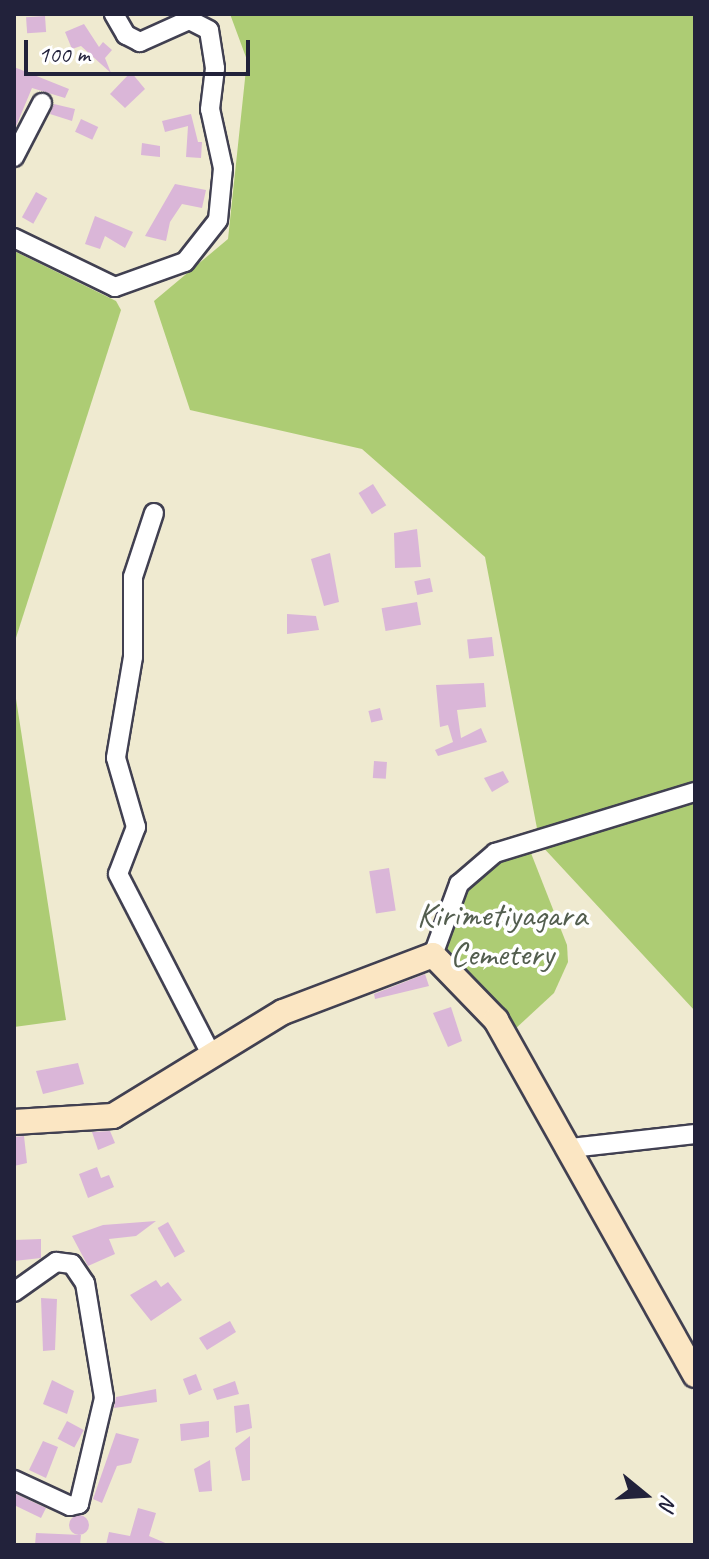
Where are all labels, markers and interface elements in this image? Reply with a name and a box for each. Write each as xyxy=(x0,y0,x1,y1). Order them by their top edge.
scale bar xyxy=(28,24,254,74)
text: 100 m xyxy=(38,39,90,69)
park label: Kirimetiyagara Cemetery xyxy=(417,894,587,974)
north arrow xyxy=(605,1455,685,1535)
text: N xyxy=(652,1492,683,1513)

